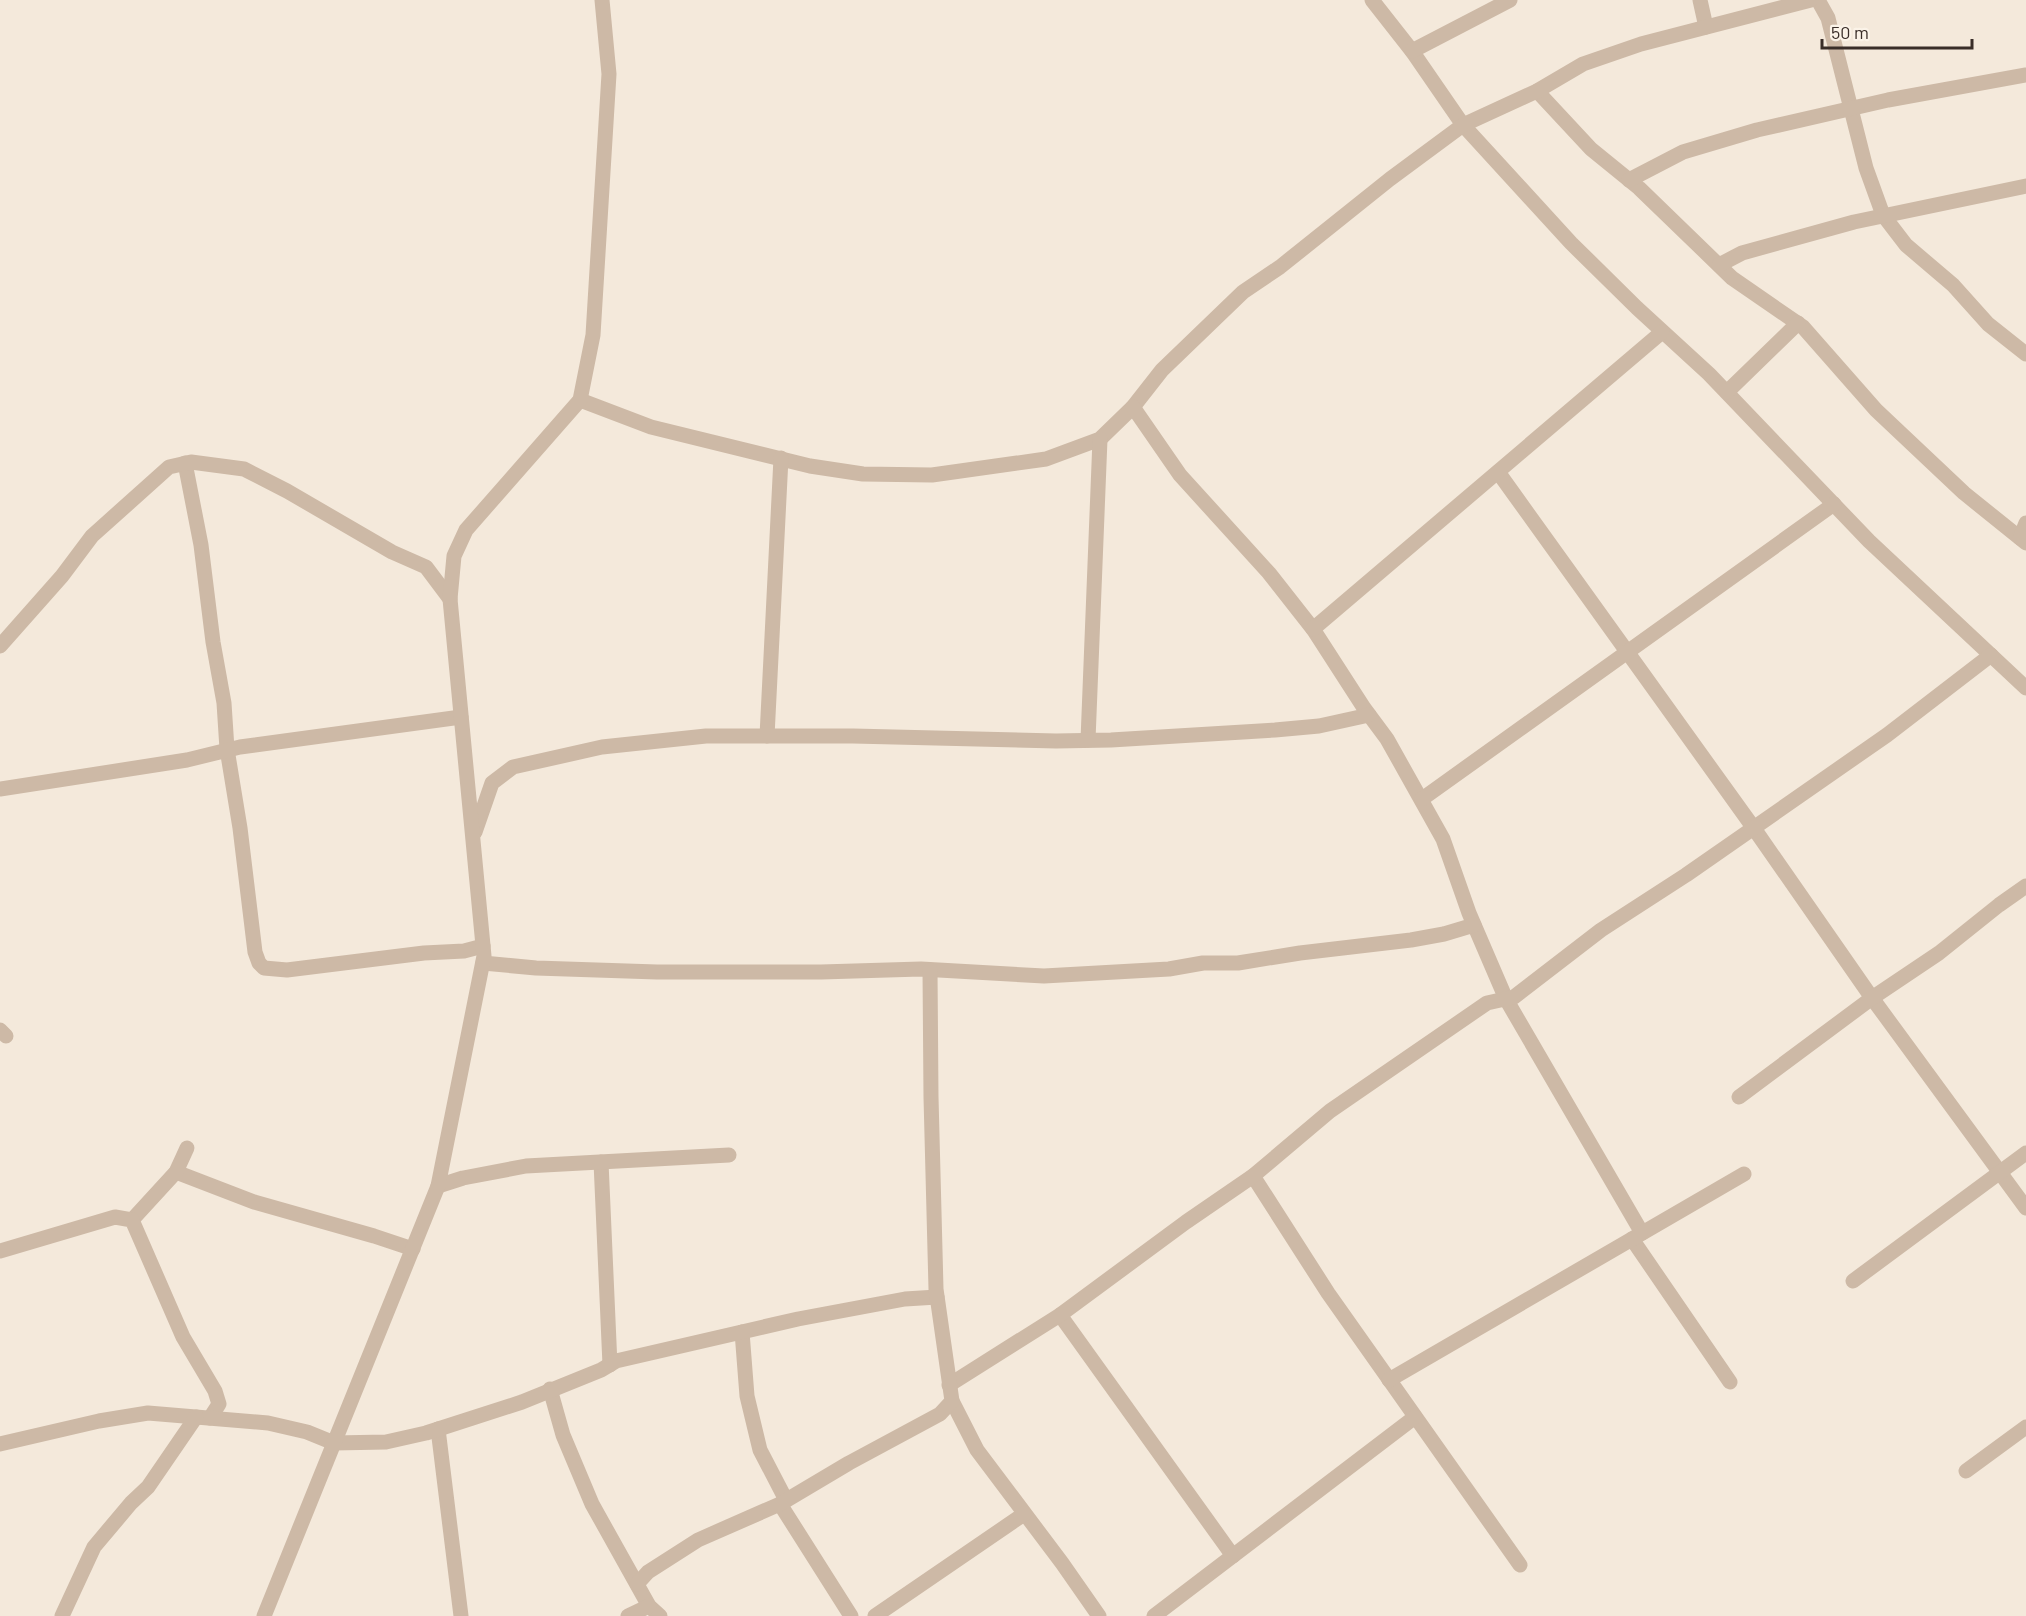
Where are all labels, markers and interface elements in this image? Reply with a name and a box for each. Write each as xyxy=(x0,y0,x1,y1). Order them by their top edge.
scale bar xyxy=(1822,12,1972,50)
text: 50 m xyxy=(1831,21,1869,43)

